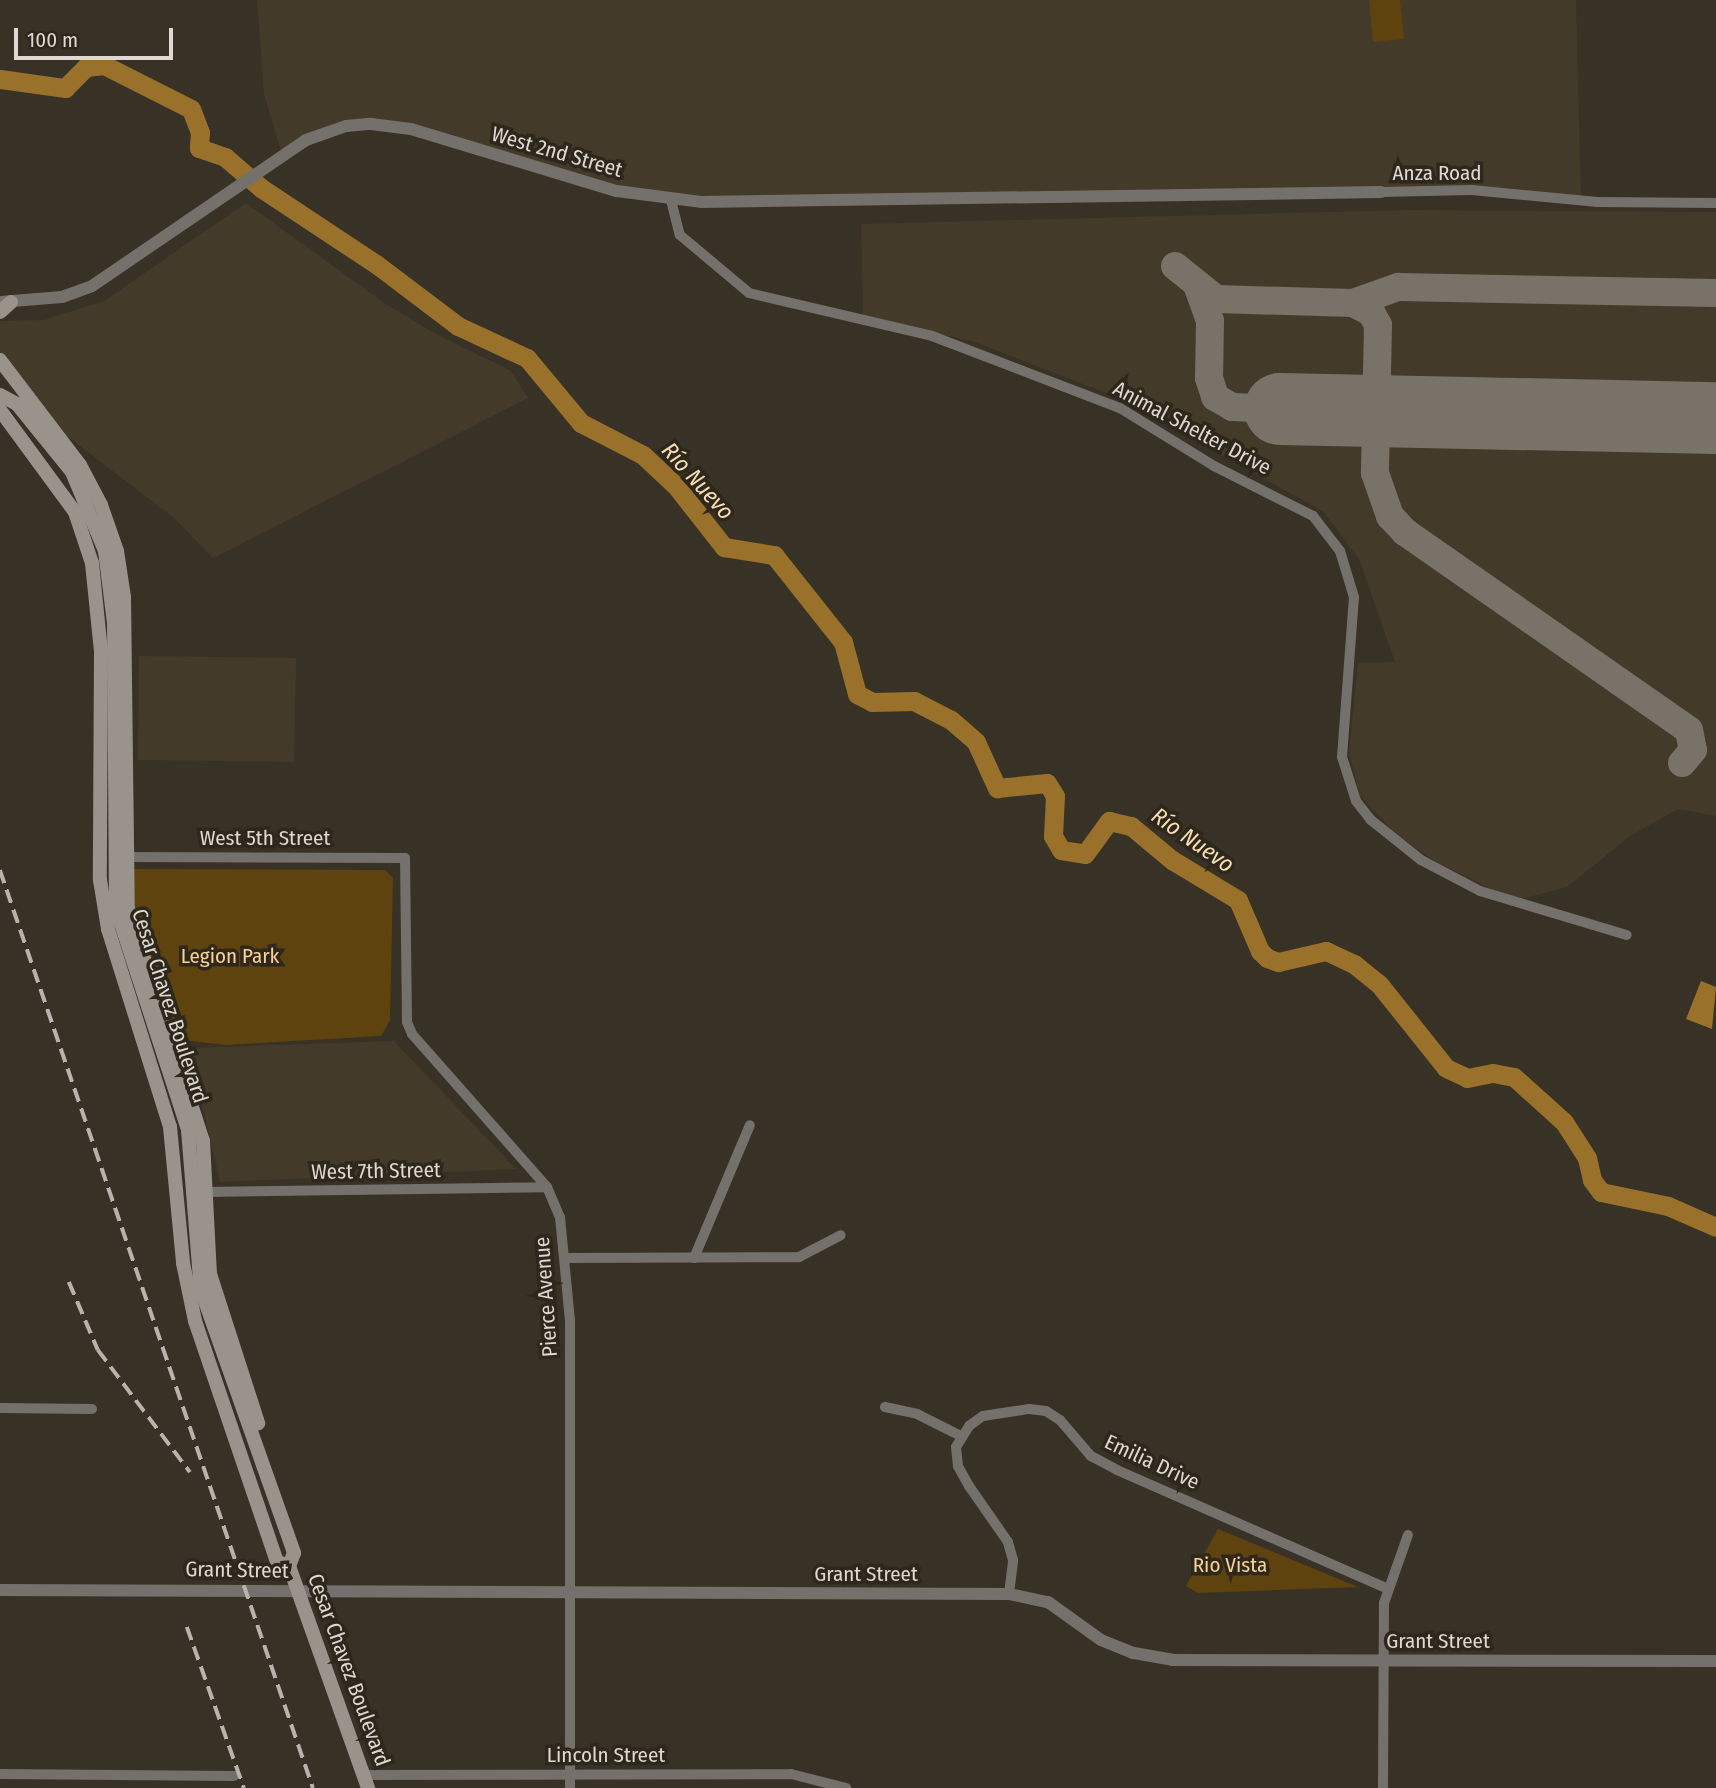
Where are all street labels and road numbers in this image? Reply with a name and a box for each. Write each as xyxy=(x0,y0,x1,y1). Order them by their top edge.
street label: West 2nd Street xyxy=(489,121,625,183)
street label: Anza Road xyxy=(1393,160,1481,186)
street label: Animal Shelter Drive xyxy=(1109,376,1275,480)
street label: West 5th Street xyxy=(200,825,330,851)
street label: Cesar Chavez Boulevard xyxy=(127,906,213,1106)
street label: West 7th Street xyxy=(311,1157,441,1185)
street label: Pierce Avenue xyxy=(529,1236,563,1358)
street label: Emilia Drive xyxy=(1101,1429,1203,1495)
street label: Grant Street xyxy=(185,1556,289,1584)
street label: Grant Street xyxy=(814,1561,918,1587)
street label: Cesar Chavez Boulevard xyxy=(302,1570,396,1770)
street label: Grant Street xyxy=(1386,1628,1490,1654)
street label: Lincoln Street xyxy=(547,1742,665,1768)

